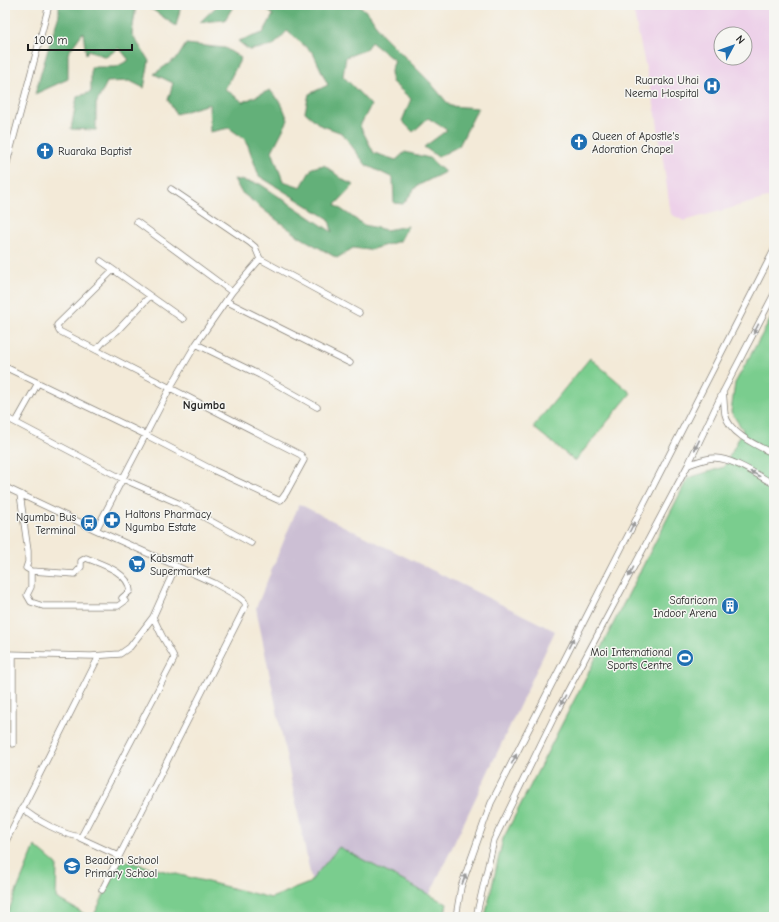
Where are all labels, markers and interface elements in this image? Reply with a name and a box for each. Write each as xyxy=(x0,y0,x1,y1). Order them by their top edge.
scale bar xyxy=(28,26,132,52)
north arrow xyxy=(713,26,753,66)
text: 100 m xyxy=(34,33,67,47)
text: N xyxy=(733,33,747,47)
place label: Ruaraka Uhai Neema Hospital xyxy=(625,74,699,100)
hospital icon: Ruaraka Uhai Neema Hospital xyxy=(702,76,722,96)
place label: Queen of Apostle's Adoration Chapel xyxy=(592,130,679,156)
church icon: Queen of Apostle's Adoration Chapel xyxy=(569,132,589,152)
church icon: Ruaraka Baptist xyxy=(35,141,55,161)
place label: Ruaraka Baptist xyxy=(58,145,133,158)
one-way arrow xyxy=(753,323,759,335)
district label: Ngumba xyxy=(183,398,225,412)
one-way arrow xyxy=(694,439,700,450)
one-way arrow xyxy=(749,471,761,477)
place label: Haltons Pharmacy Ngumba Estate xyxy=(125,508,211,534)
pharmacy icon: Haltons Pharmacy Ngumba Estate xyxy=(102,510,122,530)
place label: Ngumba Bus Terminal xyxy=(16,511,76,537)
bus stop icon: Ngumba Bus Terminal xyxy=(79,513,99,533)
one-way arrow xyxy=(628,522,635,533)
place label: Kabsmatt Supermarket xyxy=(150,552,211,578)
supermarket icon: Kabsmatt Supermarket xyxy=(127,554,147,574)
one-way arrow xyxy=(627,567,634,578)
place label: Safaricom Indoor Arena xyxy=(653,594,717,620)
building icon: Safaricom Indoor Arena xyxy=(720,596,740,616)
one-way arrow xyxy=(569,637,576,649)
place label: Moi International Sports Centre xyxy=(590,646,672,672)
sports icon: Moi International Sports Centre xyxy=(675,648,695,668)
one-way arrow xyxy=(560,694,566,705)
one-way arrow xyxy=(510,753,517,765)
place label: Beadom School Primary School xyxy=(85,854,159,880)
school or university icon: Beadom School Primary School xyxy=(62,856,82,876)
one-way arrow xyxy=(461,872,467,884)

